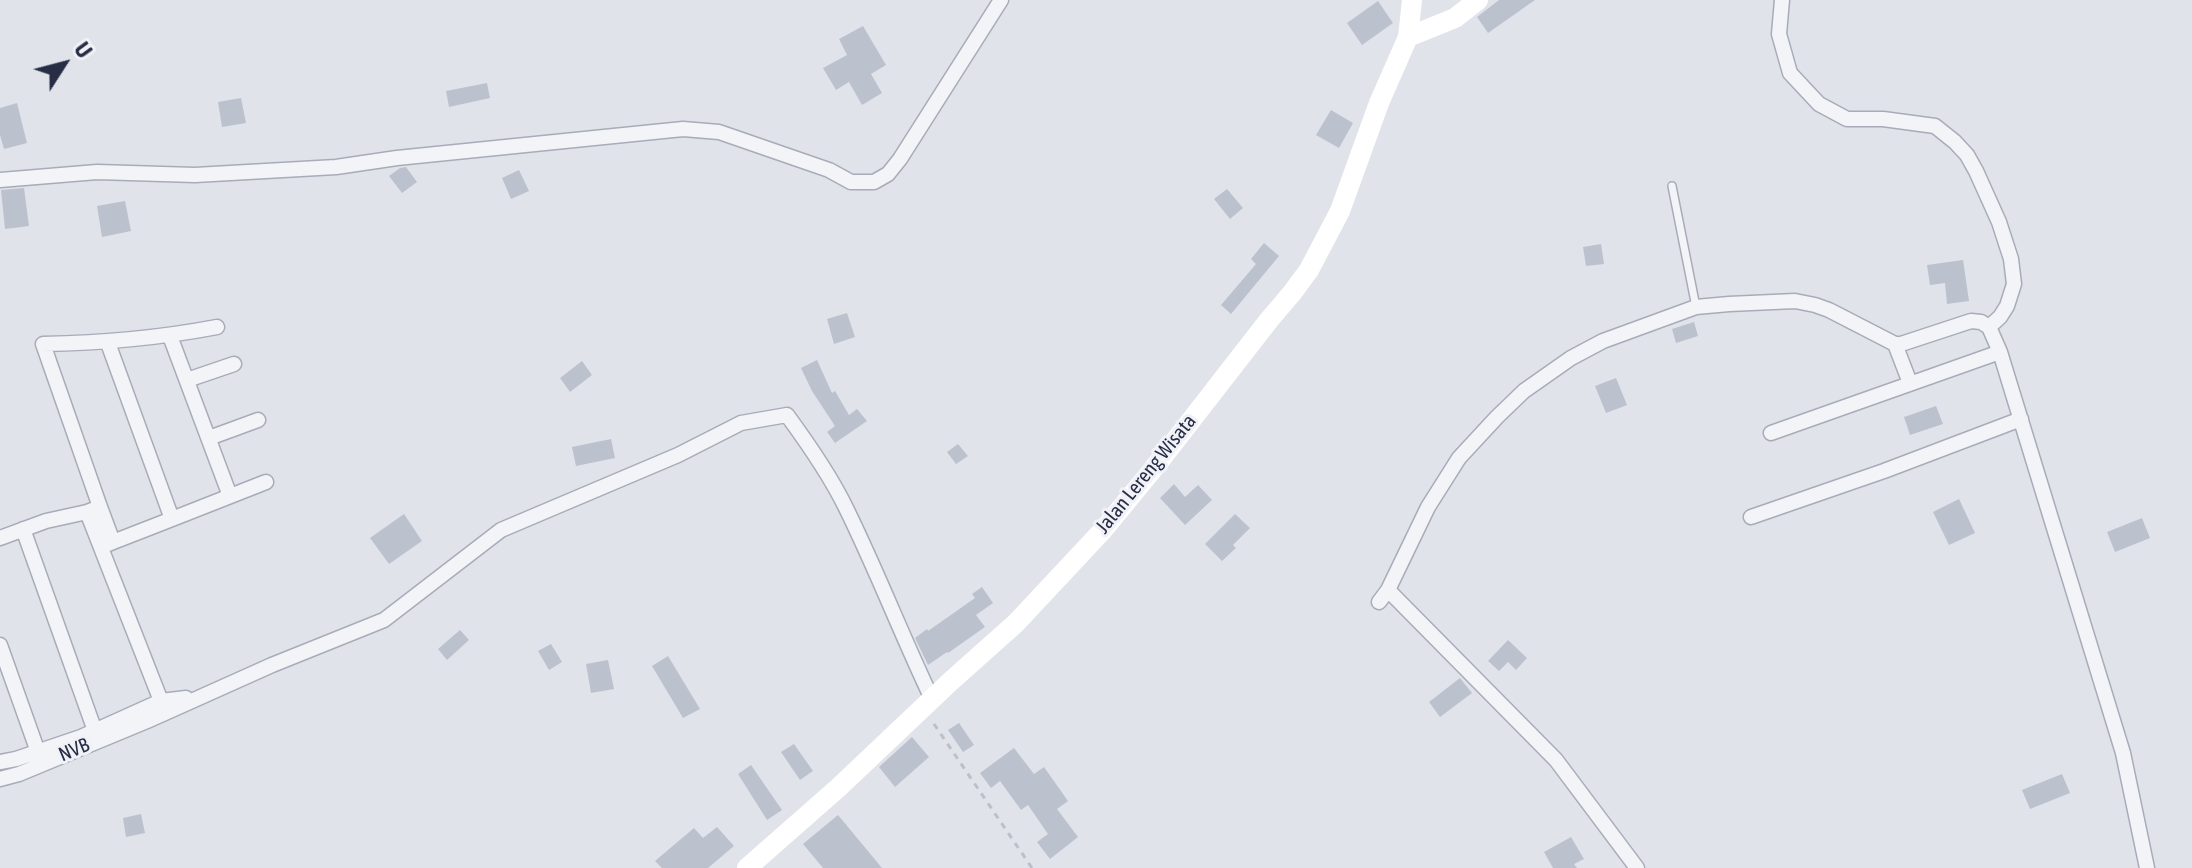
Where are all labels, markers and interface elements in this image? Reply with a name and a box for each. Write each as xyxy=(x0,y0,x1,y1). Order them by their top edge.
north arrow xyxy=(24,24,104,104)
text: U xyxy=(69,37,98,63)
street label: Jalan Lereng Wisata xyxy=(1091,410,1201,538)
street label: NVB xyxy=(55,733,93,767)

